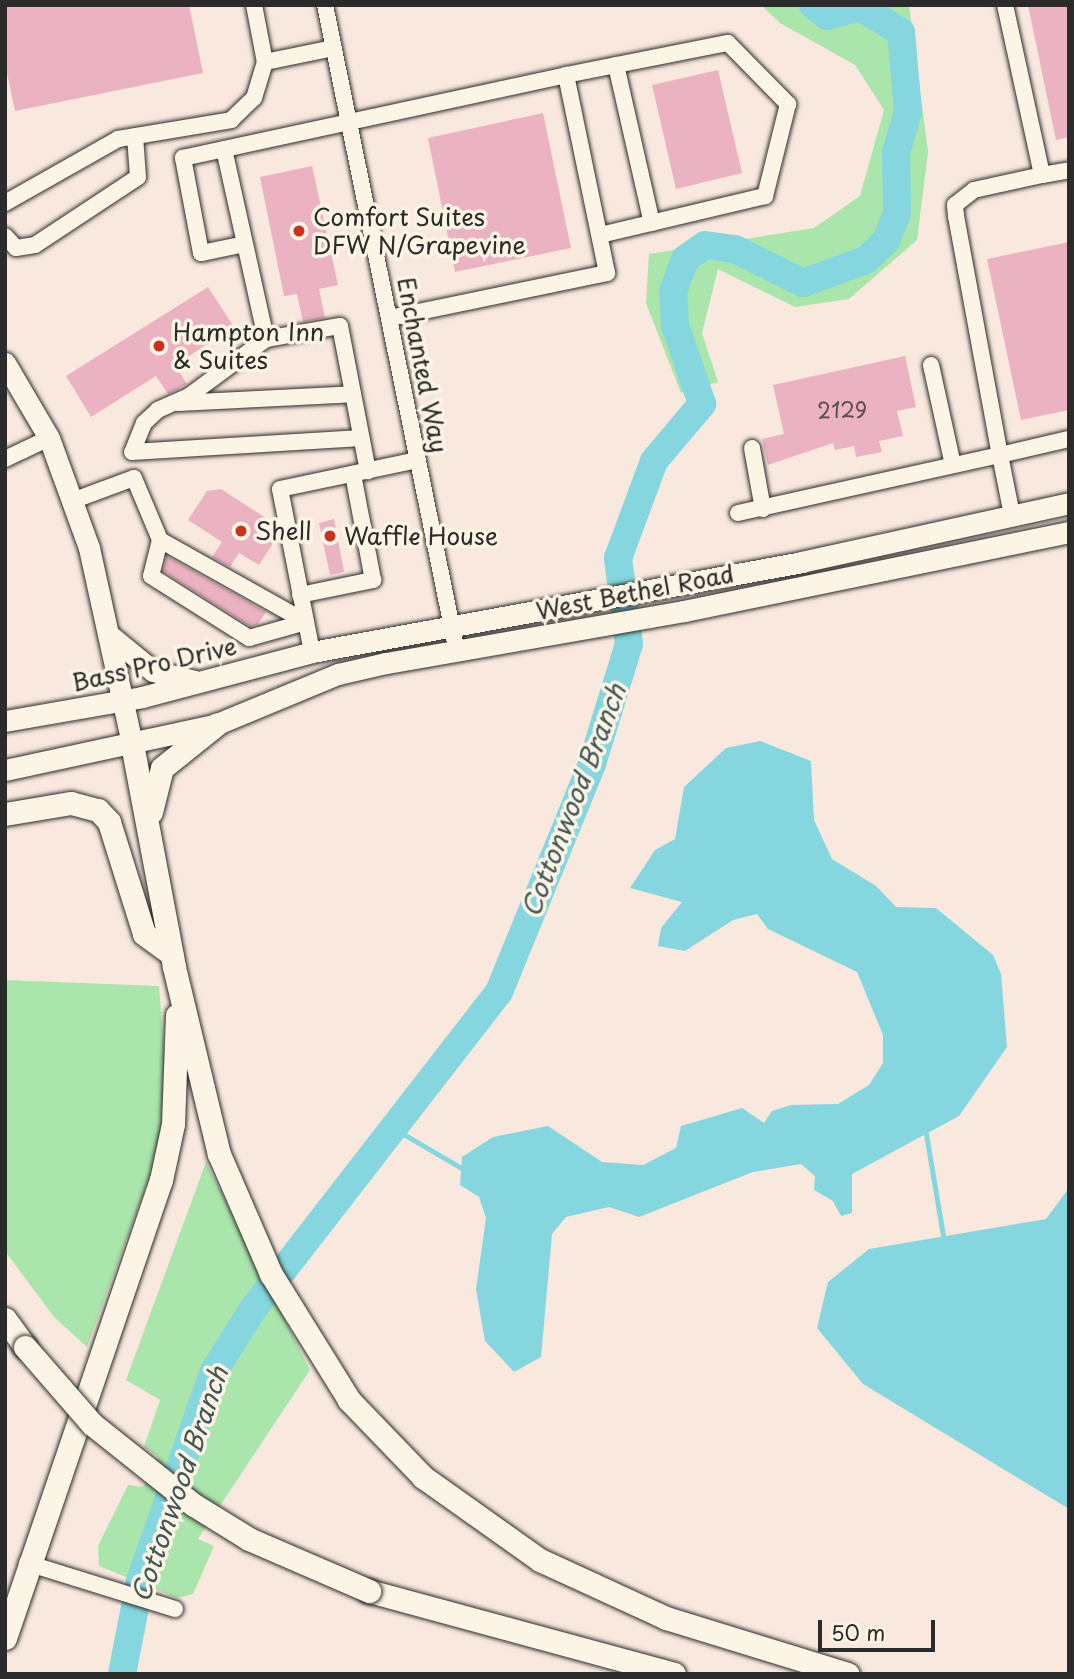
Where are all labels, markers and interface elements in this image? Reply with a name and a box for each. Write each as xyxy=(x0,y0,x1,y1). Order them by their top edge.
place label: Comfort Suites DFW N/Grapevine xyxy=(313,203,526,259)
marker: Comfort Suites DFW N/Grapevine xyxy=(291,223,307,239)
street label: Enchanted Way xyxy=(392,275,454,455)
place label: Hampton Inn & Suites xyxy=(173,318,324,374)
marker: Hampton Inn & Suites xyxy=(151,338,167,354)
house number: 2129 xyxy=(817,396,867,422)
place label: Shell xyxy=(255,517,312,545)
place label: Waffle House xyxy=(344,522,500,550)
marker: Shell xyxy=(233,523,249,539)
marker: Waffle House xyxy=(322,528,338,544)
street label: West Bethel Road xyxy=(533,559,737,625)
street label: Bass Pro Drive xyxy=(68,631,240,697)
water label: Cottonwood Branch xyxy=(514,679,632,921)
water label: Cottonwood Branch xyxy=(124,1362,234,1606)
scale bar xyxy=(822,1606,939,1650)
text: 50 m xyxy=(831,1616,885,1648)

